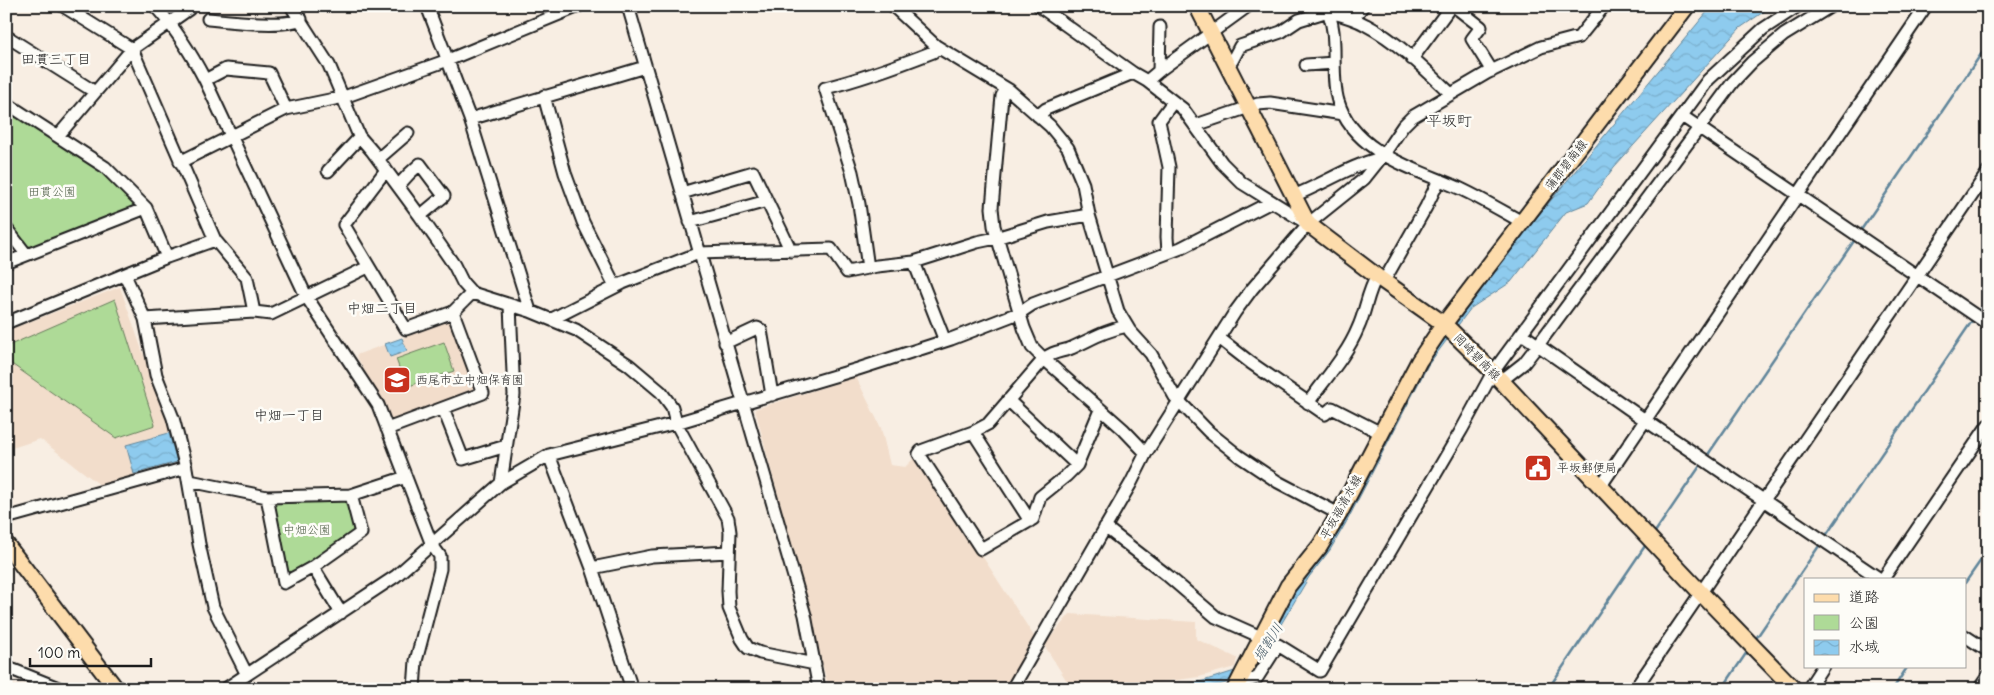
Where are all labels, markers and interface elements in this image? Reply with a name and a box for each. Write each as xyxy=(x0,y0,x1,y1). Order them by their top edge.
district label: 田貫三丁目 xyxy=(21,50,91,68)
district label: 平坂町 xyxy=(1426,111,1472,130)
street label: 蒲郡碧南線 xyxy=(1541,136,1590,193)
park label: 田貫公園 xyxy=(28,184,76,199)
district label: 中畑二丁目 xyxy=(347,299,417,317)
street label: 岡崎碧南線 xyxy=(1451,330,1504,383)
school or university icon: 西尾市立中畑保育園 xyxy=(382,365,412,395)
place label: 西尾市立中畑保育園 xyxy=(416,372,524,387)
district label: 中畑一丁目 xyxy=(254,406,324,424)
public building icon: 平坂郵便局 xyxy=(1523,453,1553,483)
place label: 平坂郵便局 xyxy=(1557,460,1617,475)
street label: 平坂福清水線 xyxy=(1317,472,1365,542)
park label: 中畑公園 xyxy=(283,522,331,537)
legend xyxy=(1804,578,1966,668)
text: 道路 xyxy=(1849,587,1879,606)
text: 公園 xyxy=(1849,613,1879,632)
water label: 堀割川 xyxy=(1249,619,1287,665)
scale bar xyxy=(30,635,151,667)
text: 水域 xyxy=(1849,637,1879,656)
text: 100 m xyxy=(38,643,80,662)

